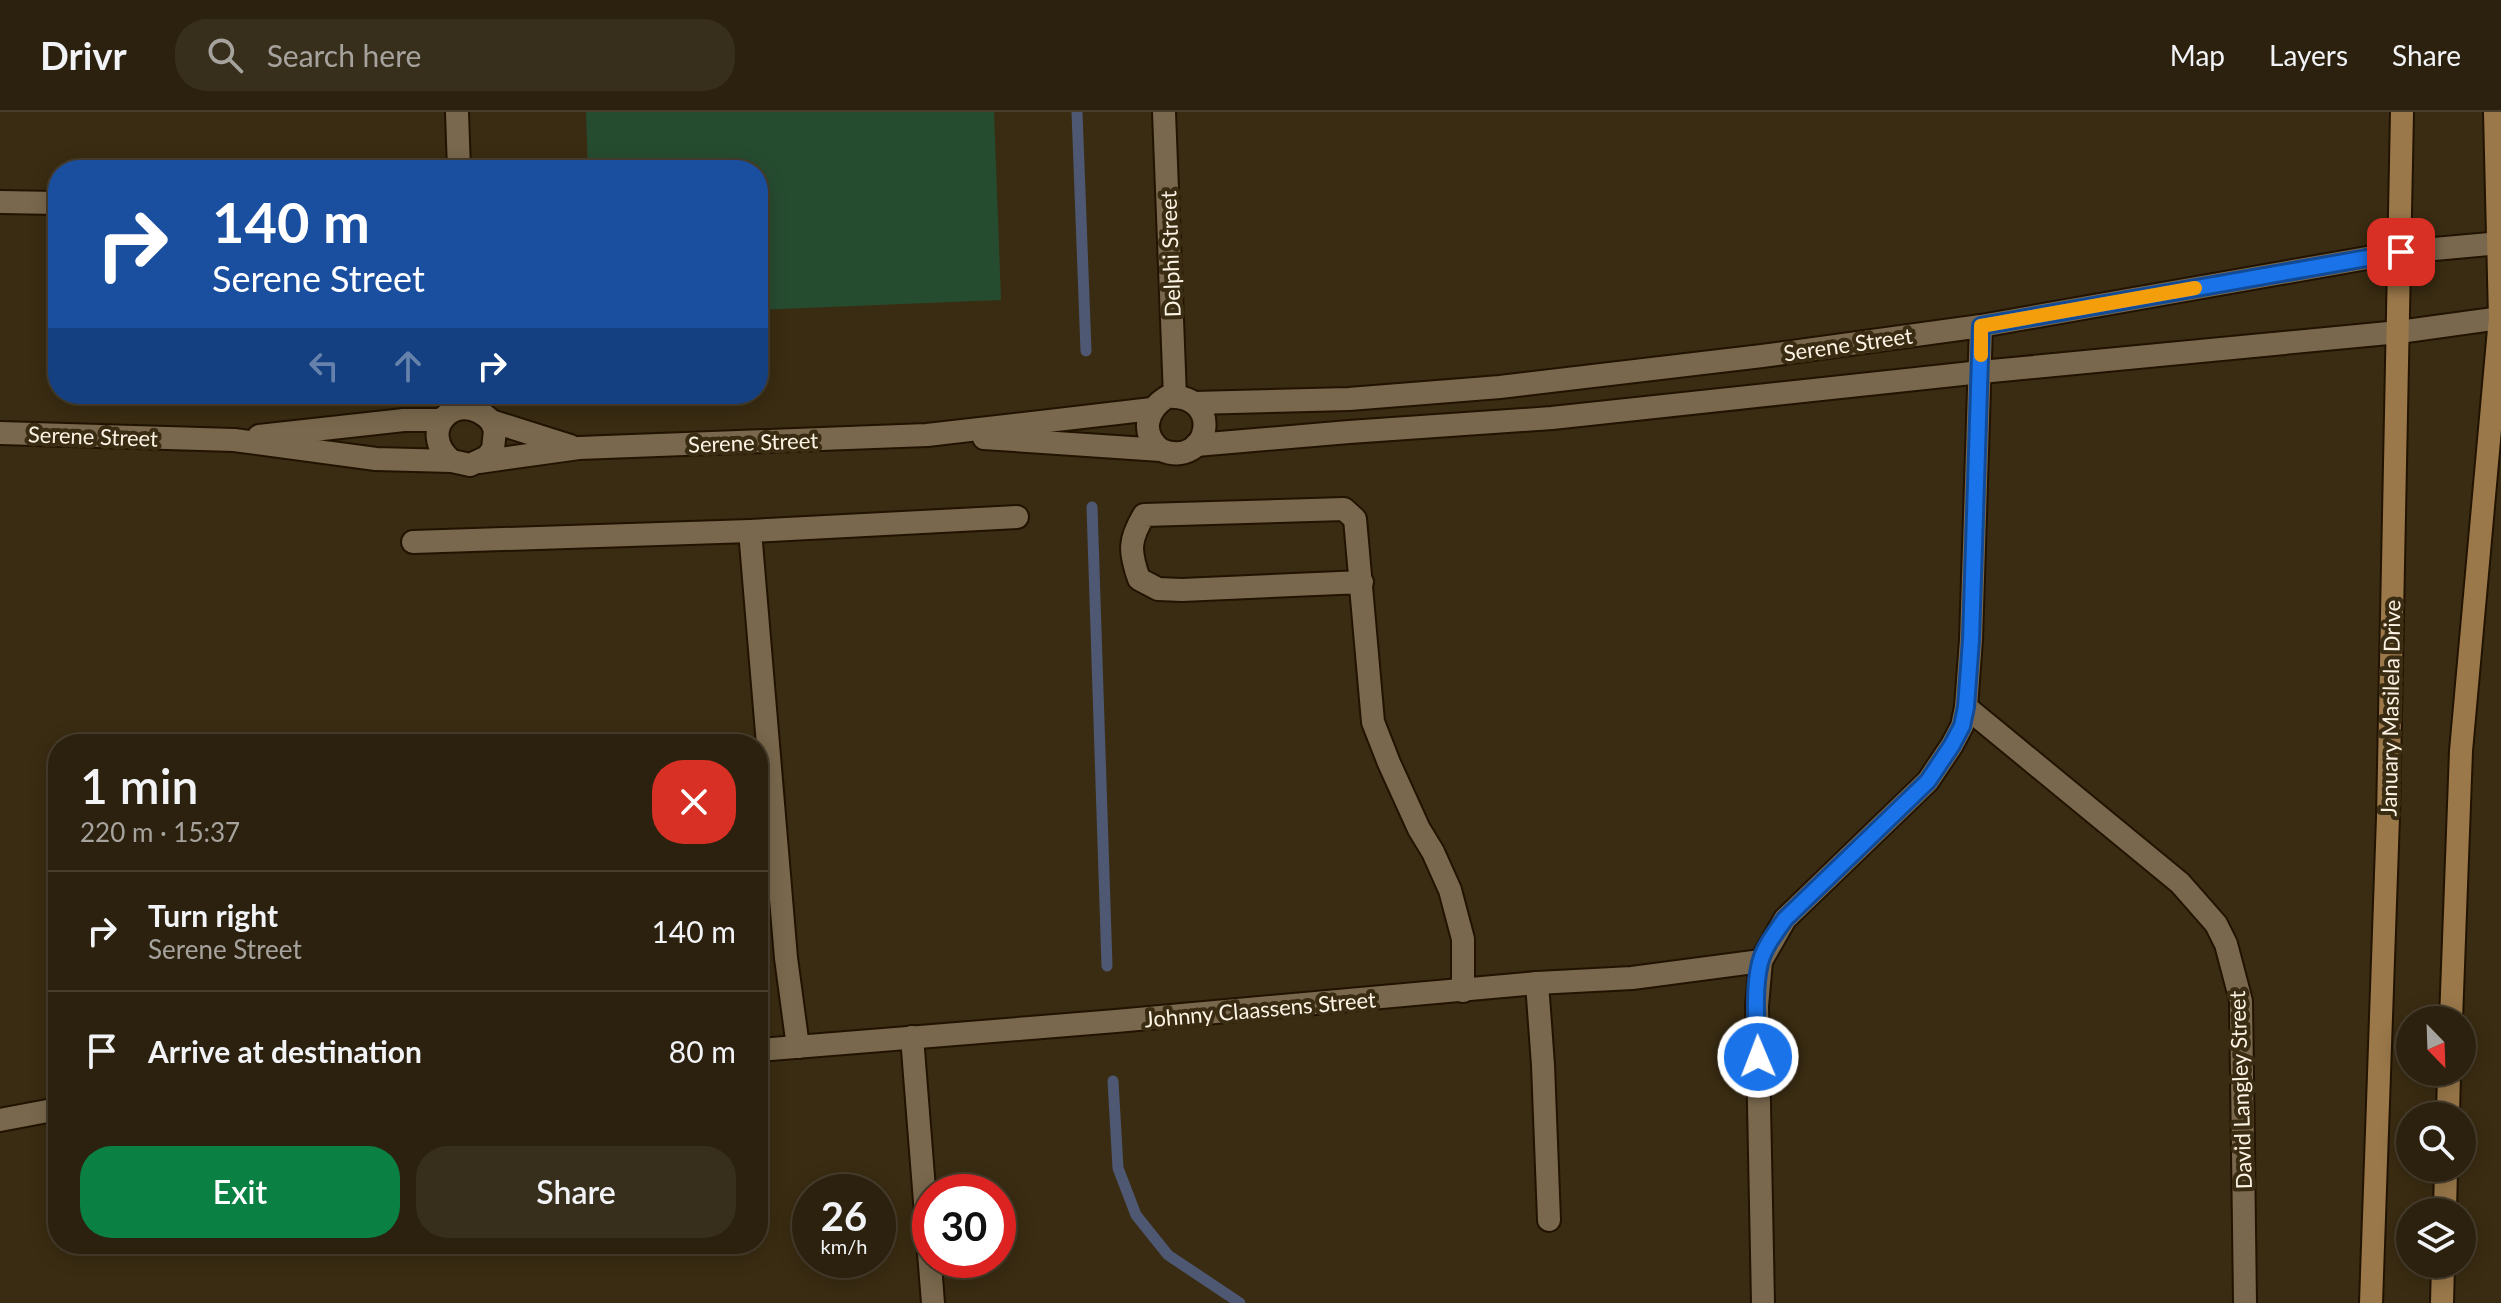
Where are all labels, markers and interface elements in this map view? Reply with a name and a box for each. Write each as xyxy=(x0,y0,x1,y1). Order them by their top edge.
search box xyxy=(175,19,735,91)
text: Drivr xyxy=(40,32,127,78)
icon: search xyxy=(203,33,247,77)
text: Search here xyxy=(267,37,421,73)
text: Map xyxy=(2170,38,2225,72)
text: Layers xyxy=(2269,38,2348,72)
text: Share xyxy=(2392,38,2461,72)
text: 140 m xyxy=(212,188,370,255)
street label: Delphi Street xyxy=(1154,190,1186,318)
icon: right xyxy=(80,192,184,296)
pin xyxy=(2367,218,2435,286)
icon: arrive xyxy=(2379,230,2423,274)
text: Serene Street xyxy=(212,256,425,300)
street label: Serene Street xyxy=(1782,322,1914,366)
icon: left xyxy=(302,344,346,388)
icon: ahead xyxy=(386,344,430,388)
icon: right xyxy=(470,344,514,388)
street label: Serene Street xyxy=(28,420,159,452)
street label: Serene Street xyxy=(688,426,819,458)
street label: January Masilela Drive xyxy=(2375,599,2405,817)
text: 1 min xyxy=(80,757,198,814)
button: close xyxy=(652,760,736,844)
text: 220 m · 15:37 xyxy=(80,816,240,848)
text: Turn right xyxy=(148,897,278,933)
icon: right xyxy=(80,909,124,953)
text: 140 m xyxy=(651,913,736,949)
text: Serene Street xyxy=(148,933,302,965)
street label: Johnny Claassens Street xyxy=(1143,985,1377,1033)
street label: David Langley Street xyxy=(2223,990,2257,1190)
north arrow xyxy=(2396,1006,2476,1086)
map controls xyxy=(2396,1006,2476,1278)
position arrow xyxy=(1716,1015,1800,1099)
icon: arrive xyxy=(80,1029,124,1073)
text: Arrive at destination xyxy=(148,1033,422,1069)
text: 80 m xyxy=(669,1033,736,1069)
button: search xyxy=(2396,1102,2476,1182)
button: Exit xyxy=(80,1146,400,1238)
button: Share xyxy=(416,1146,736,1238)
speed limit sign: 30 xyxy=(912,1174,1016,1278)
text: 26 xyxy=(821,1192,867,1240)
button: layers xyxy=(2396,1198,2476,1278)
text: km/h xyxy=(821,1234,867,1258)

